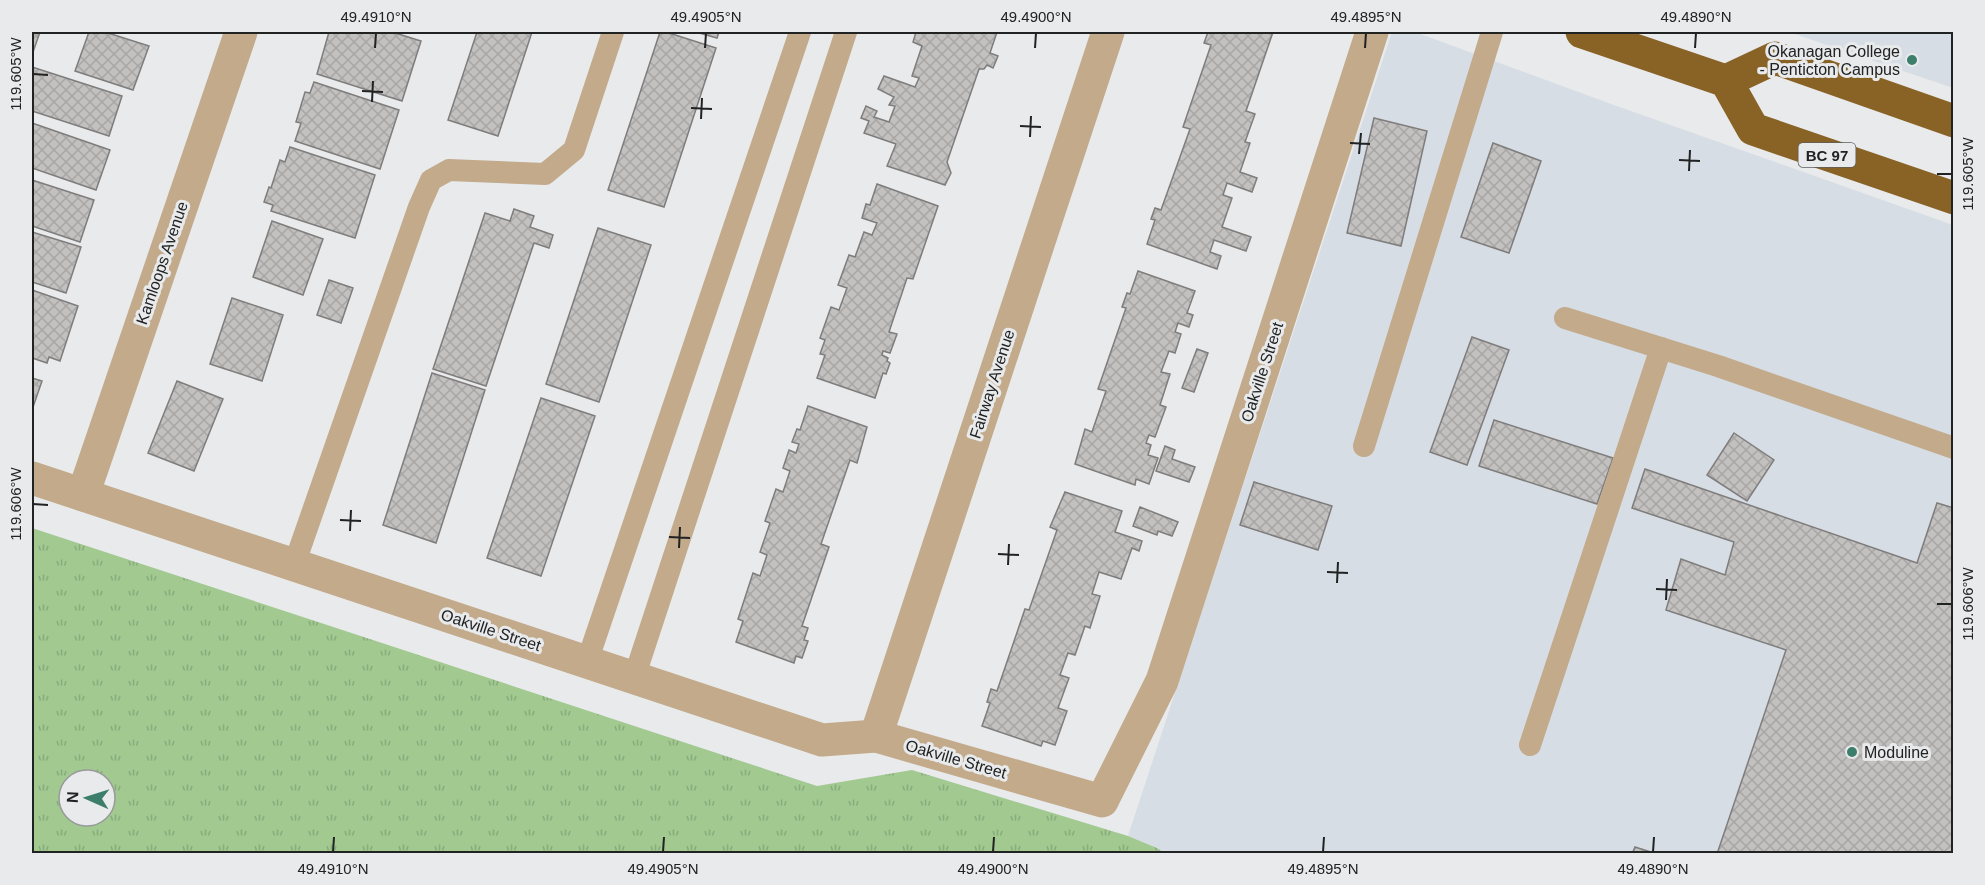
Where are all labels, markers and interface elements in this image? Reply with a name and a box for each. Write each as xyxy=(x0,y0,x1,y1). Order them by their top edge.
text: 49.4910°N xyxy=(340,8,412,25)
text: 49.4905°N xyxy=(670,8,742,25)
text: 49.4900°N xyxy=(1000,8,1072,25)
text: 49.4895°N xyxy=(1330,8,1402,25)
text: 49.4890°N xyxy=(1660,8,1732,25)
text: 119.605°W xyxy=(7,37,24,111)
place label: Okanagan College - Penticton Campus xyxy=(1759,43,1900,78)
marker: Okanagan College - Penticton Campus xyxy=(1905,53,1919,67)
text: 119.605°W xyxy=(1959,137,1976,211)
road number: BC 97 xyxy=(1798,143,1856,167)
street label: Kamloops Avenue xyxy=(133,199,191,327)
street label: Oakville Street xyxy=(1238,319,1286,424)
street label: Fairway Avenue xyxy=(966,327,1018,441)
text: 119.606°W xyxy=(7,467,24,541)
text: 119.606°W xyxy=(1959,567,1976,641)
street label: Oakville Street xyxy=(439,606,544,654)
street label: Oakville Street xyxy=(904,736,1009,782)
place label: Moduline xyxy=(1864,744,1929,761)
marker: Moduline xyxy=(1845,745,1859,759)
north arrow xyxy=(57,768,117,828)
text: N xyxy=(64,791,81,803)
text: 49.4910°N xyxy=(297,860,369,877)
text: 49.4905°N xyxy=(627,860,699,877)
text: 49.4900°N xyxy=(957,860,1029,877)
text: 49.4895°N xyxy=(1287,860,1359,877)
text: 49.4890°N xyxy=(1617,860,1689,877)

